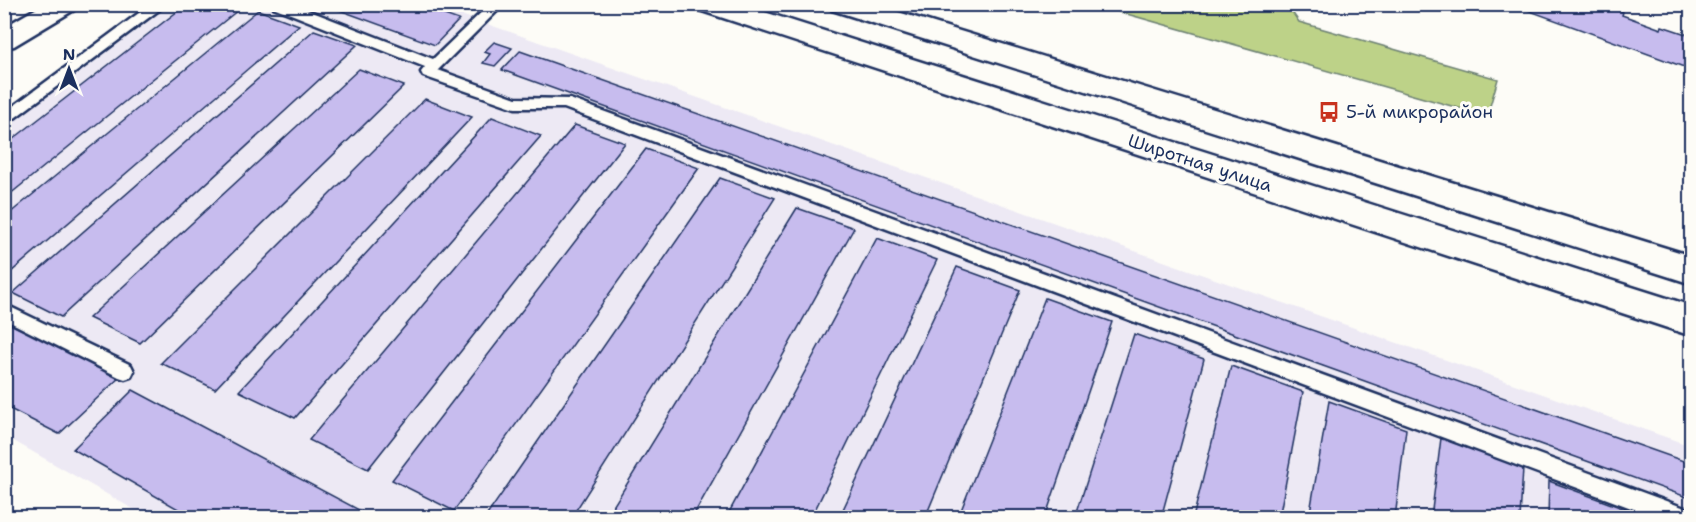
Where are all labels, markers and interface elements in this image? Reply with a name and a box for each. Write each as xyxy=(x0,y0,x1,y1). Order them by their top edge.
north arrow xyxy=(39,39,99,99)
text: N xyxy=(63,44,75,65)
bus stop icon: 5-й микрорайон xyxy=(1317,100,1341,124)
place label: 5-й микрорайон xyxy=(1346,100,1493,124)
street label: Широтная улица xyxy=(1125,128,1275,198)

